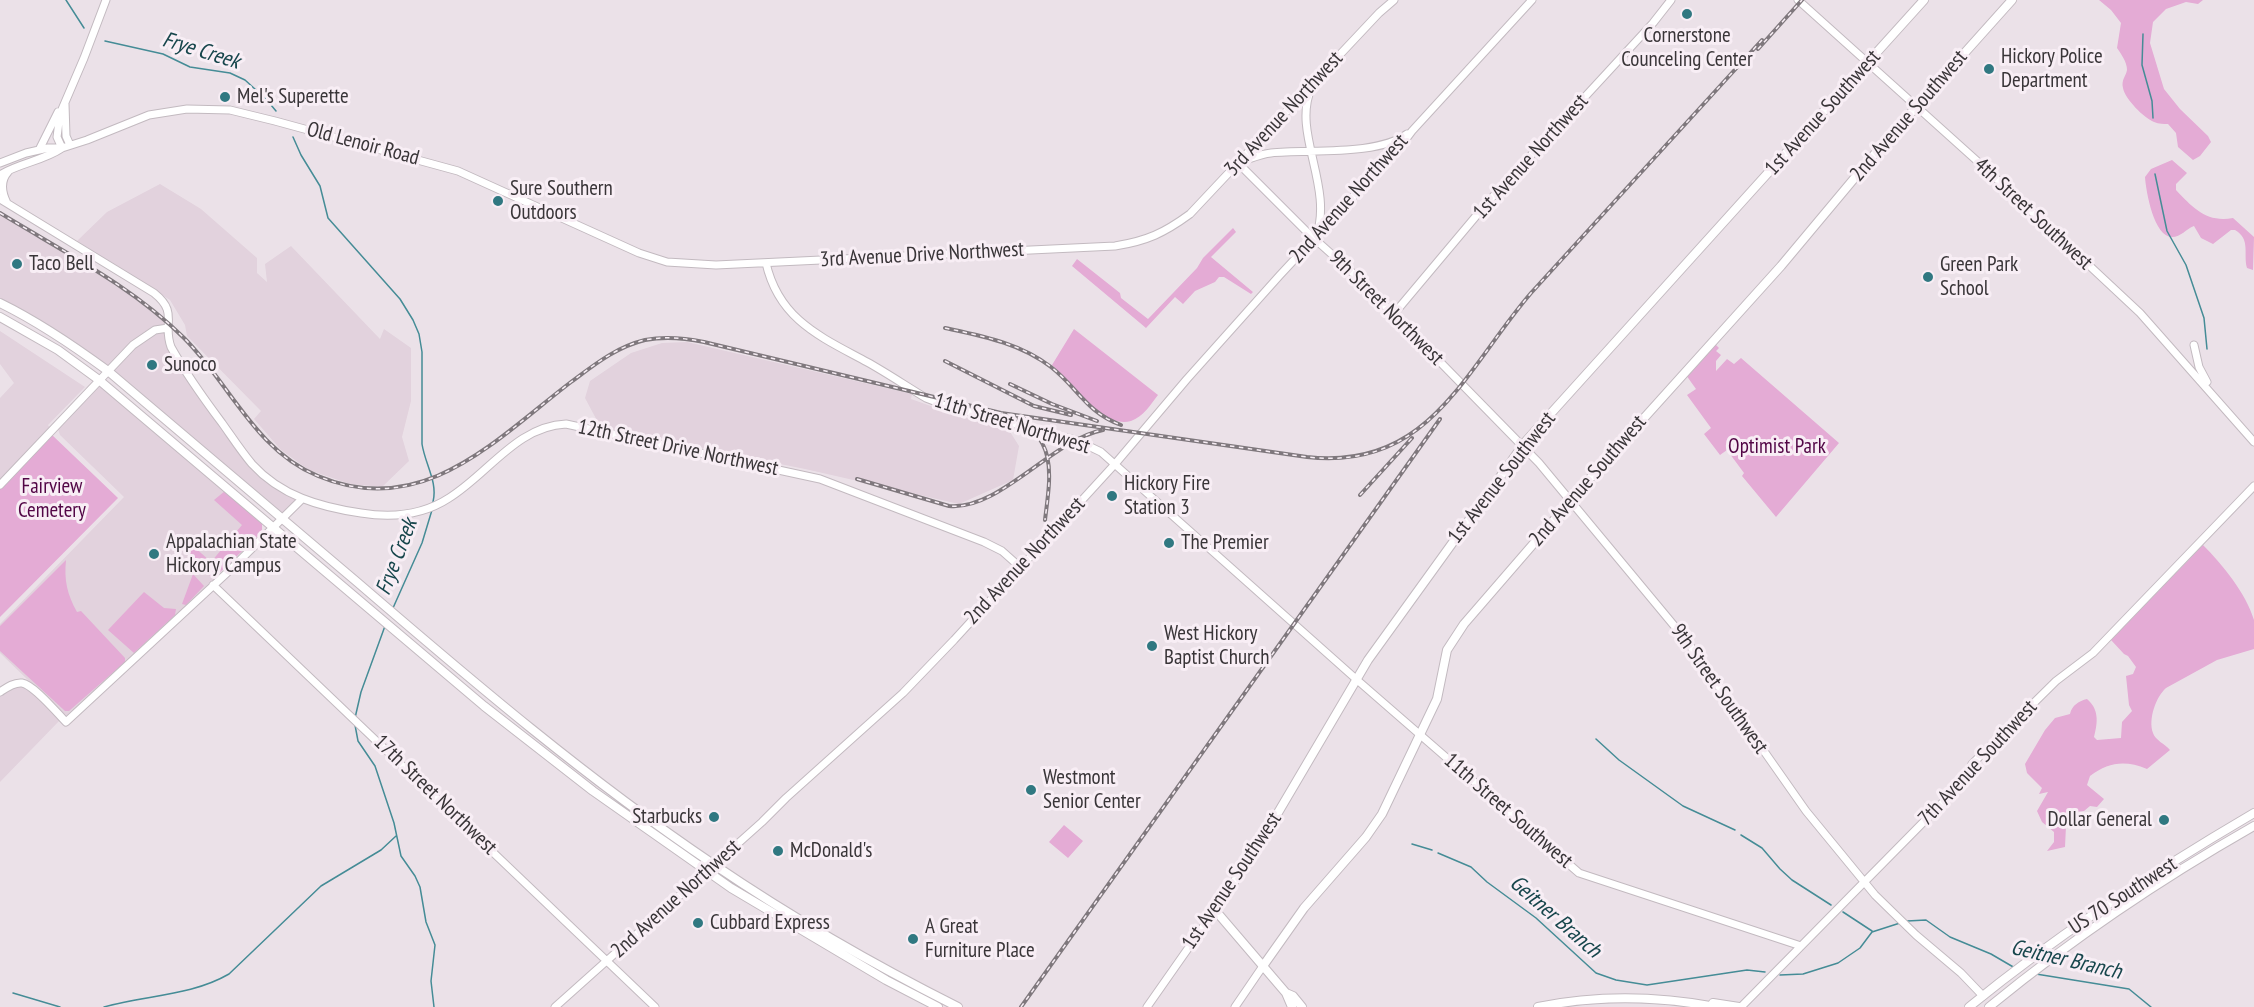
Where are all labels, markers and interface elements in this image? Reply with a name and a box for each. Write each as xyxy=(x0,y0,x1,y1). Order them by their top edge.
marker: Cornerstone Counceling Center xyxy=(1680,7,1694,21)
place label: Cornerstone Counceling Center xyxy=(1621,23,1753,73)
water label: Frye Creek xyxy=(159,27,243,75)
place label: Hickory Police Department xyxy=(2001,44,2103,94)
street label: 1st Avenue Southwest xyxy=(1760,45,1886,181)
street label: 2nd Avenue Southwest xyxy=(1845,45,1973,187)
street label: 3rd Avenue Northwest xyxy=(1220,46,1348,182)
marker: Hickory Police Department xyxy=(1982,62,1996,76)
place label: Mel's Superette xyxy=(237,84,349,110)
street label: 1st Avenue Northwest xyxy=(1468,89,1594,225)
marker: Mel's Superette xyxy=(218,90,232,104)
street label: Old Lenoir Road xyxy=(304,117,422,171)
street label: 2nd Avenue Northwest xyxy=(1284,129,1414,269)
street label: 4th Street Southwest xyxy=(1969,153,2097,275)
place label: Sure Southern Outdoors xyxy=(510,176,613,226)
marker: Sure Southern Outdoors xyxy=(491,194,505,208)
street label: 3rd Avenue Drive Northwest xyxy=(819,237,1025,273)
street label: 9th Street Northwest xyxy=(1323,245,1449,371)
place label: Taco Bell xyxy=(29,251,94,277)
place label: Green Park School xyxy=(1940,252,2018,302)
marker: Taco Bell xyxy=(10,257,24,271)
marker: Green Park School xyxy=(1921,270,1935,284)
place label: Sunoco xyxy=(164,352,217,378)
marker: Sunoco xyxy=(145,358,159,372)
street label: 11th Street Northwest xyxy=(931,388,1093,460)
street label: 1st Avenue Southwest xyxy=(1443,407,1561,549)
street label: 2nd Avenue Southwest xyxy=(1524,410,1652,552)
street label: 12th Street Drive Northwest xyxy=(575,414,781,482)
park label: Optimist Park xyxy=(1728,434,1826,460)
place label: Hickory Fire Station 3 xyxy=(1124,471,1210,521)
park label: Fairview Cemetery xyxy=(18,474,86,524)
marker: Hickory Fire Station 3 xyxy=(1105,489,1119,503)
street label: 2nd Avenue Northwest xyxy=(959,492,1091,630)
water label: Frye Creek xyxy=(370,515,424,599)
place label: Appalachian State Hickory Campus xyxy=(166,529,297,579)
place label: The Premier xyxy=(1181,530,1269,556)
marker: The Premier xyxy=(1162,536,1176,550)
marker: Appalachian State Hickory Campus xyxy=(147,547,161,561)
street label: 9th Street Southwest xyxy=(1665,619,1773,759)
place label: West Hickory Baptist Church xyxy=(1164,621,1270,671)
marker: West Hickory Baptist Church xyxy=(1145,639,1159,653)
street label: 7th Avenue Southwest xyxy=(1913,695,2043,831)
street label: 17th Street Northwest xyxy=(368,730,502,860)
street label: 11th Street Southwest xyxy=(1439,748,1577,874)
place label: Westmont Senior Center xyxy=(1043,765,1141,815)
marker: Westmont Senior Center xyxy=(1024,783,1038,797)
place label: Starbucks xyxy=(632,804,702,830)
place label: Dollar General xyxy=(2048,807,2152,833)
street label: 1st Avenue Southwest xyxy=(1177,808,1287,954)
marker: Starbucks xyxy=(707,810,721,824)
marker: Dollar General xyxy=(2157,813,2171,827)
street label: 2nd Avenue Northwest xyxy=(606,834,746,964)
place label: McDonald's xyxy=(790,838,872,864)
marker: McDonald's xyxy=(771,844,785,858)
street label: US 70 Southwest xyxy=(2064,852,2182,940)
water label: Geitner Branch xyxy=(1504,870,1606,964)
place label: Cubbard Express xyxy=(710,910,830,936)
place label: A Great Furniture Place xyxy=(925,914,1035,964)
marker: Cubbard Express xyxy=(691,916,705,930)
marker: A Great Furniture Place xyxy=(906,932,920,946)
water label: Geitner Branch xyxy=(2008,934,2124,986)

